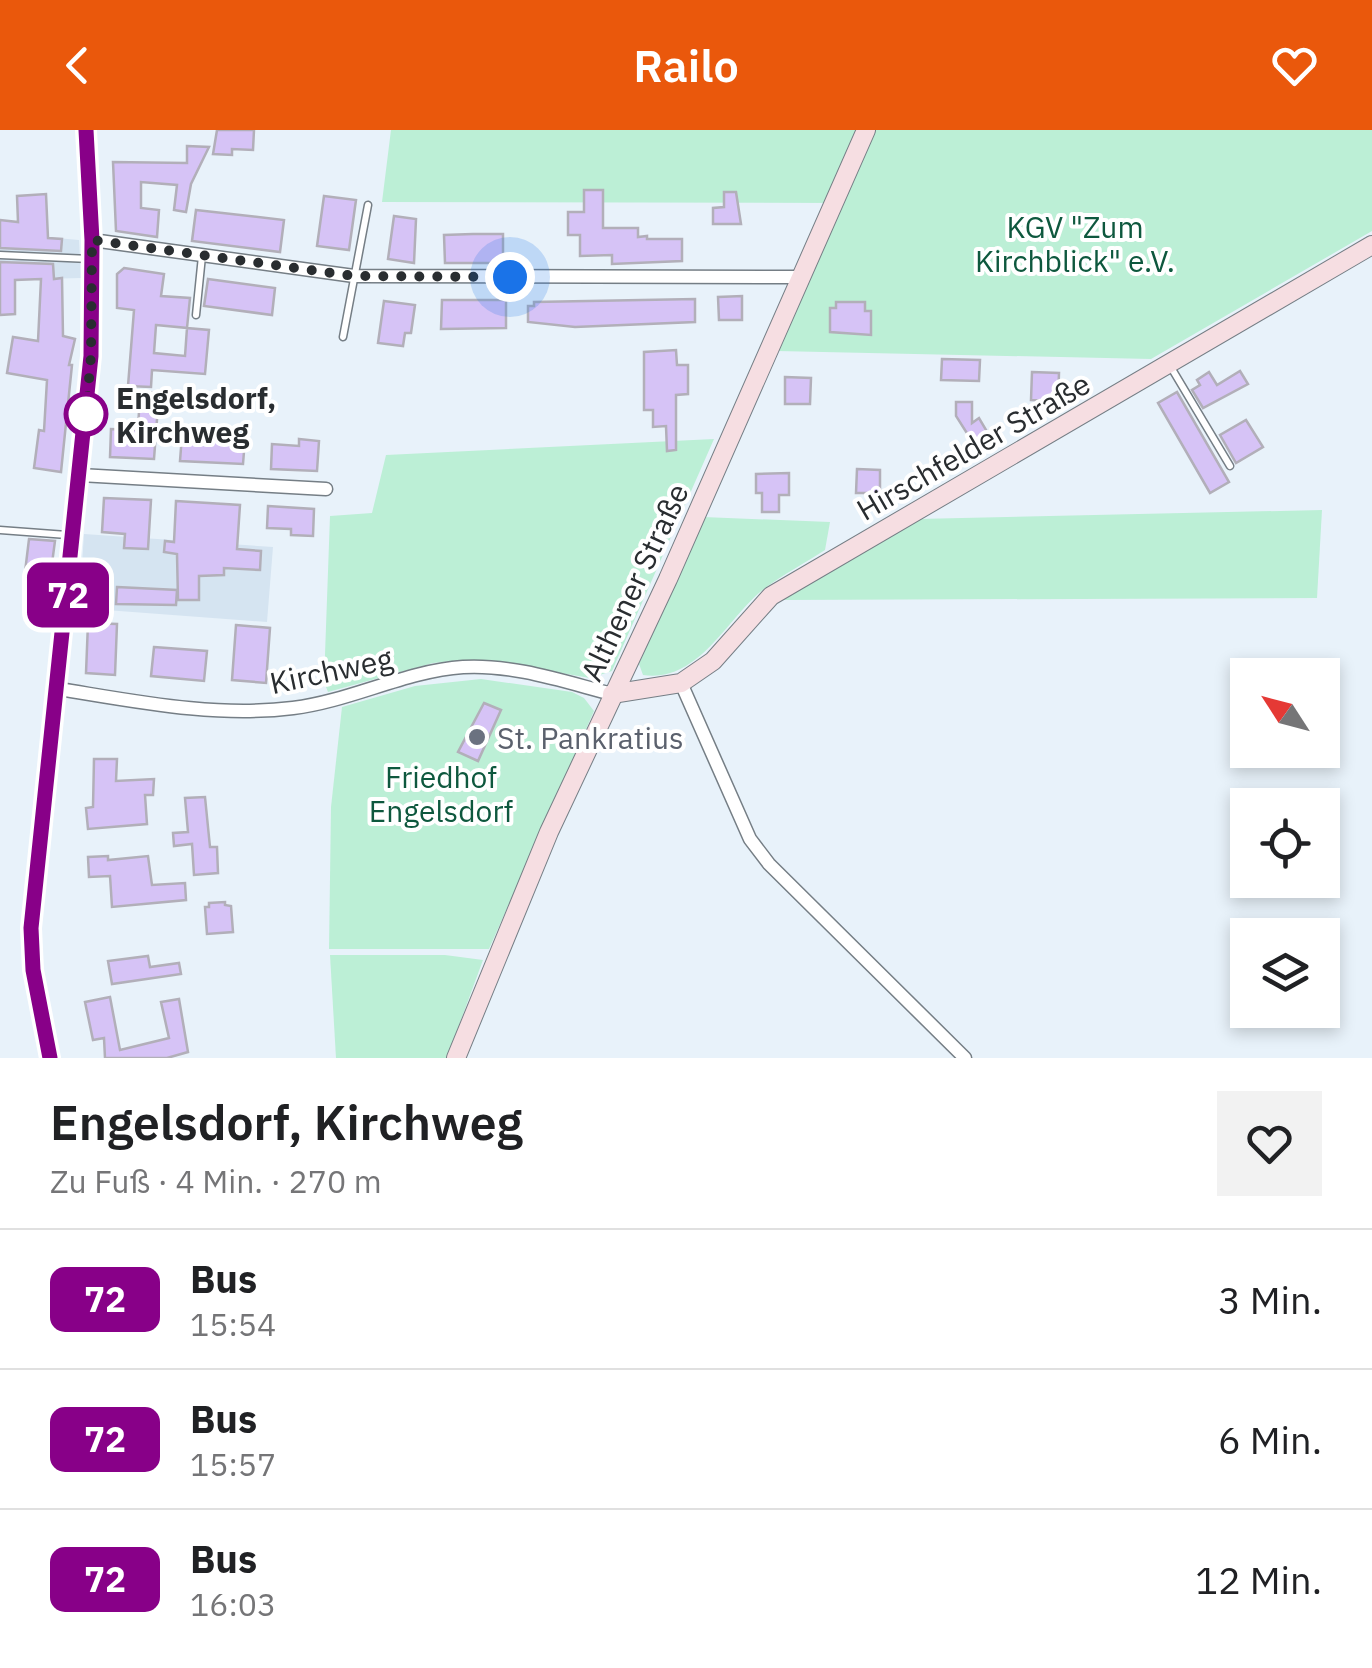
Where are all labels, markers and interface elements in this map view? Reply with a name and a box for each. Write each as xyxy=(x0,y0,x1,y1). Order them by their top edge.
text: Railo xyxy=(633,36,739,94)
icon: back xyxy=(50,38,105,93)
icon: heart xyxy=(1267,38,1322,93)
park label: KGV "Zum Kirchblick" e.V. xyxy=(975,207,1175,280)
your location xyxy=(485,252,535,302)
street label: Hirschfelder Straße xyxy=(849,363,1097,529)
place label: Engelsdorf, Kirchweg xyxy=(116,378,276,451)
marker: Engelsdorf, Kirchweg xyxy=(65,393,107,435)
street label: Althener Straße xyxy=(571,477,697,687)
line badge: 72 xyxy=(23,562,113,628)
text: 72 xyxy=(47,572,89,618)
street label: Kirchweg xyxy=(266,638,396,702)
north arrow xyxy=(1230,658,1340,768)
map controls xyxy=(1230,658,1340,1028)
place label: St. Pankratius xyxy=(497,718,684,757)
marker: St. Pankratius xyxy=(466,726,488,748)
park label: Friedhof Engelsdorf xyxy=(369,757,514,830)
button: locate xyxy=(1230,788,1340,898)
button: layers xyxy=(1230,918,1340,1028)
text: Engelsdorf, Kirchweg xyxy=(50,1091,523,1153)
button: heart xyxy=(1217,1091,1322,1196)
text: Zu Fuß · 4 Min. · 270 m xyxy=(50,1160,382,1202)
text: Bus xyxy=(190,1254,257,1303)
text: 3 Min. xyxy=(1218,1275,1322,1324)
text: 72 xyxy=(84,1276,126,1322)
text: 15:54 xyxy=(190,1303,276,1345)
text: Bus xyxy=(190,1394,257,1443)
text: 6 Min. xyxy=(1218,1415,1322,1464)
text: 72 xyxy=(84,1416,126,1462)
text: 15:57 xyxy=(190,1443,276,1485)
text: Bus xyxy=(190,1534,257,1583)
text: 12 Min. xyxy=(1195,1555,1322,1604)
text: 72 xyxy=(84,1556,126,1602)
text: 16:03 xyxy=(190,1583,276,1625)

